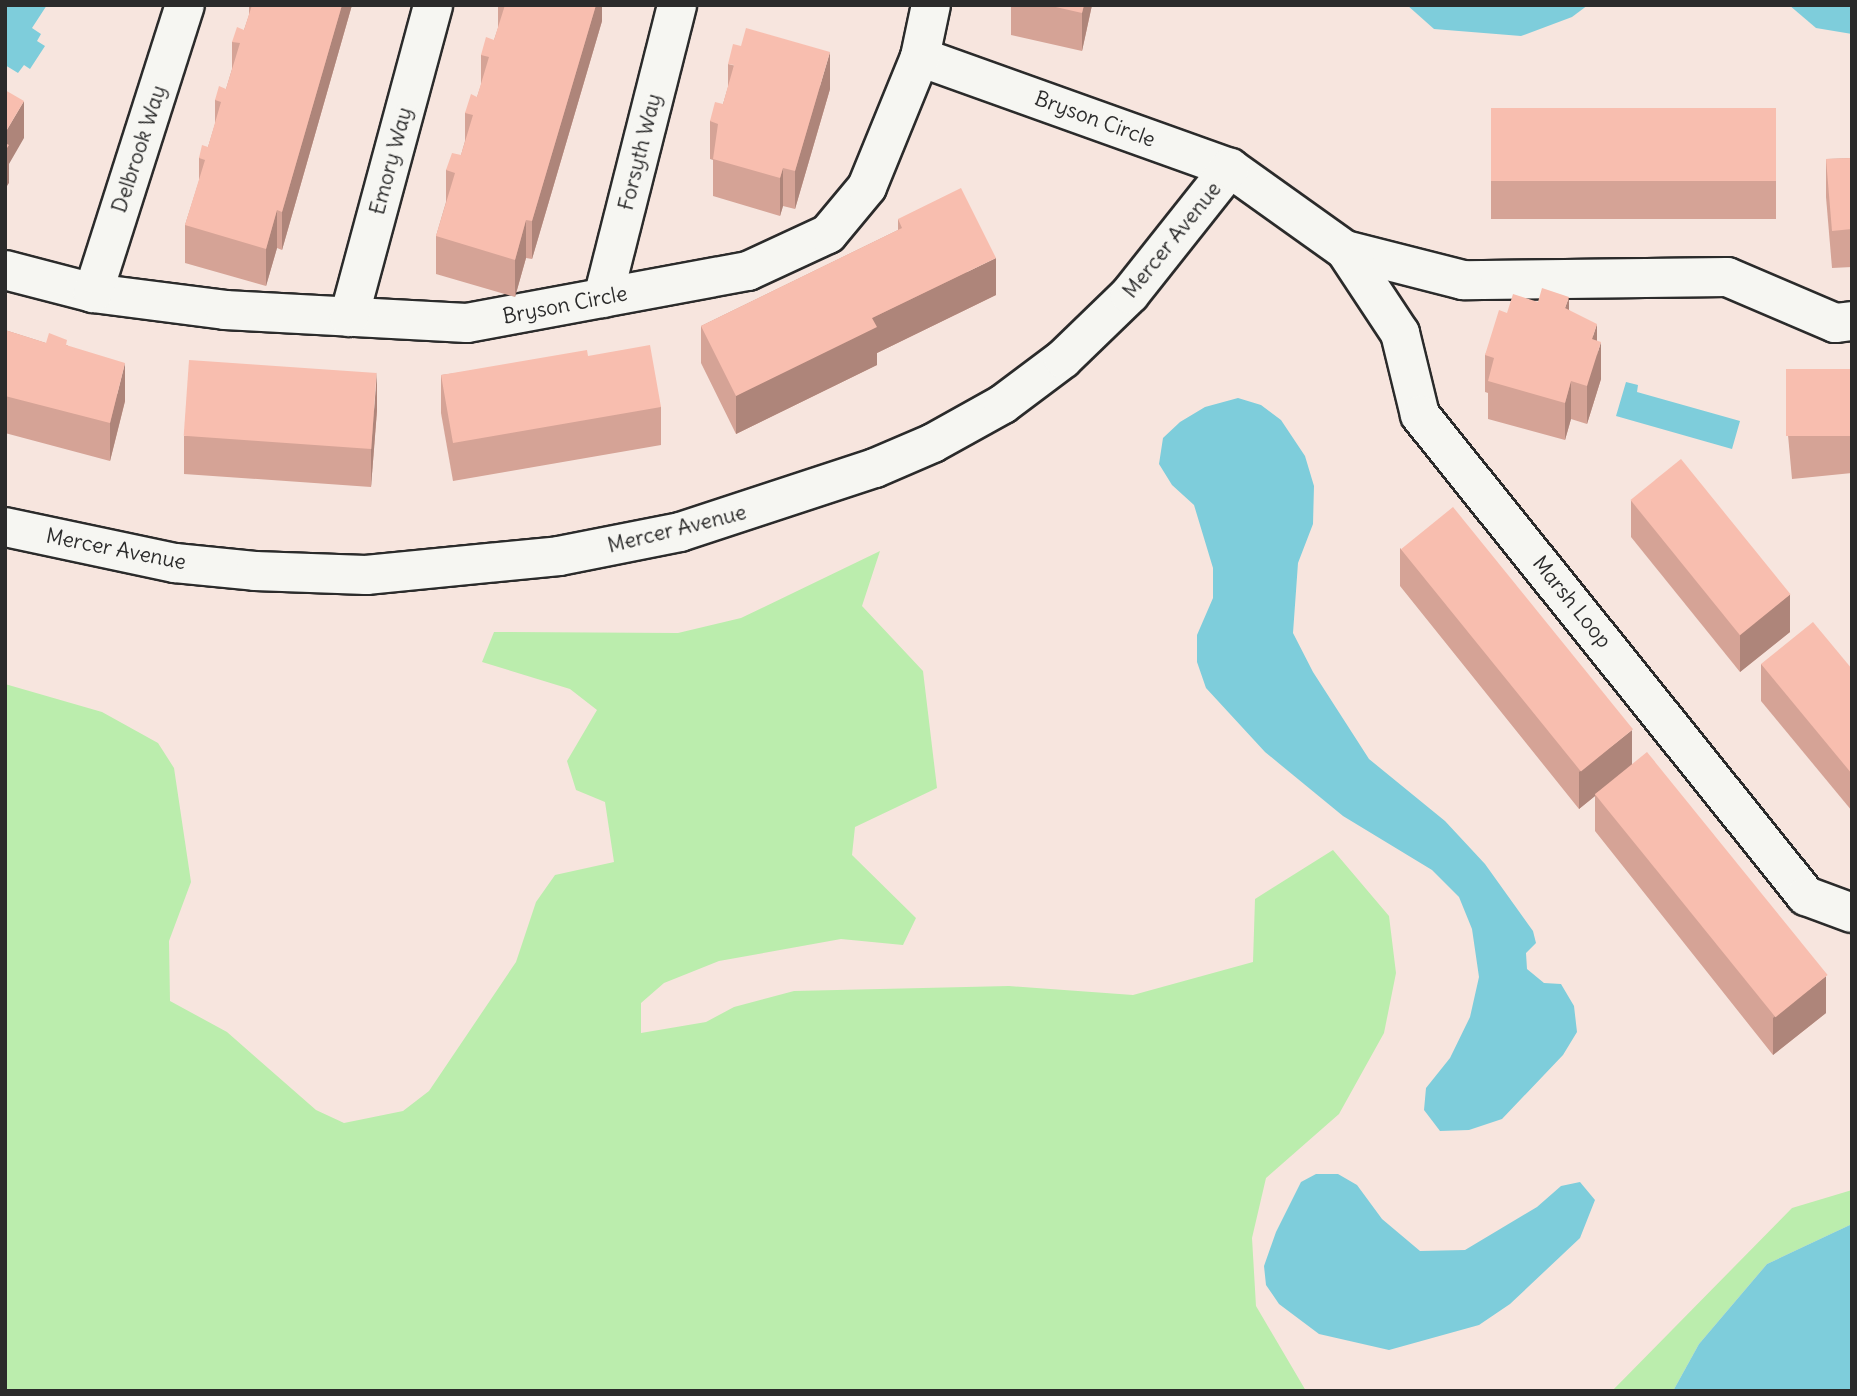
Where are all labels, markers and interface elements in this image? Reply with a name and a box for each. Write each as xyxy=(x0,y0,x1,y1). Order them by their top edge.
street label: Delbrook Way xyxy=(107,82,171,216)
street label: Bryson Circle xyxy=(1031,86,1159,152)
street label: Forsyth Way xyxy=(613,91,667,213)
street label: Emory Way xyxy=(365,105,417,217)
street label: Mercer Avenue xyxy=(1117,177,1227,303)
street label: Bryson Circle xyxy=(501,281,629,329)
street label: Mercer Avenue xyxy=(605,500,749,558)
street label: Mercer Avenue xyxy=(44,523,188,575)
street label: Marsh Loop xyxy=(1527,551,1617,653)

